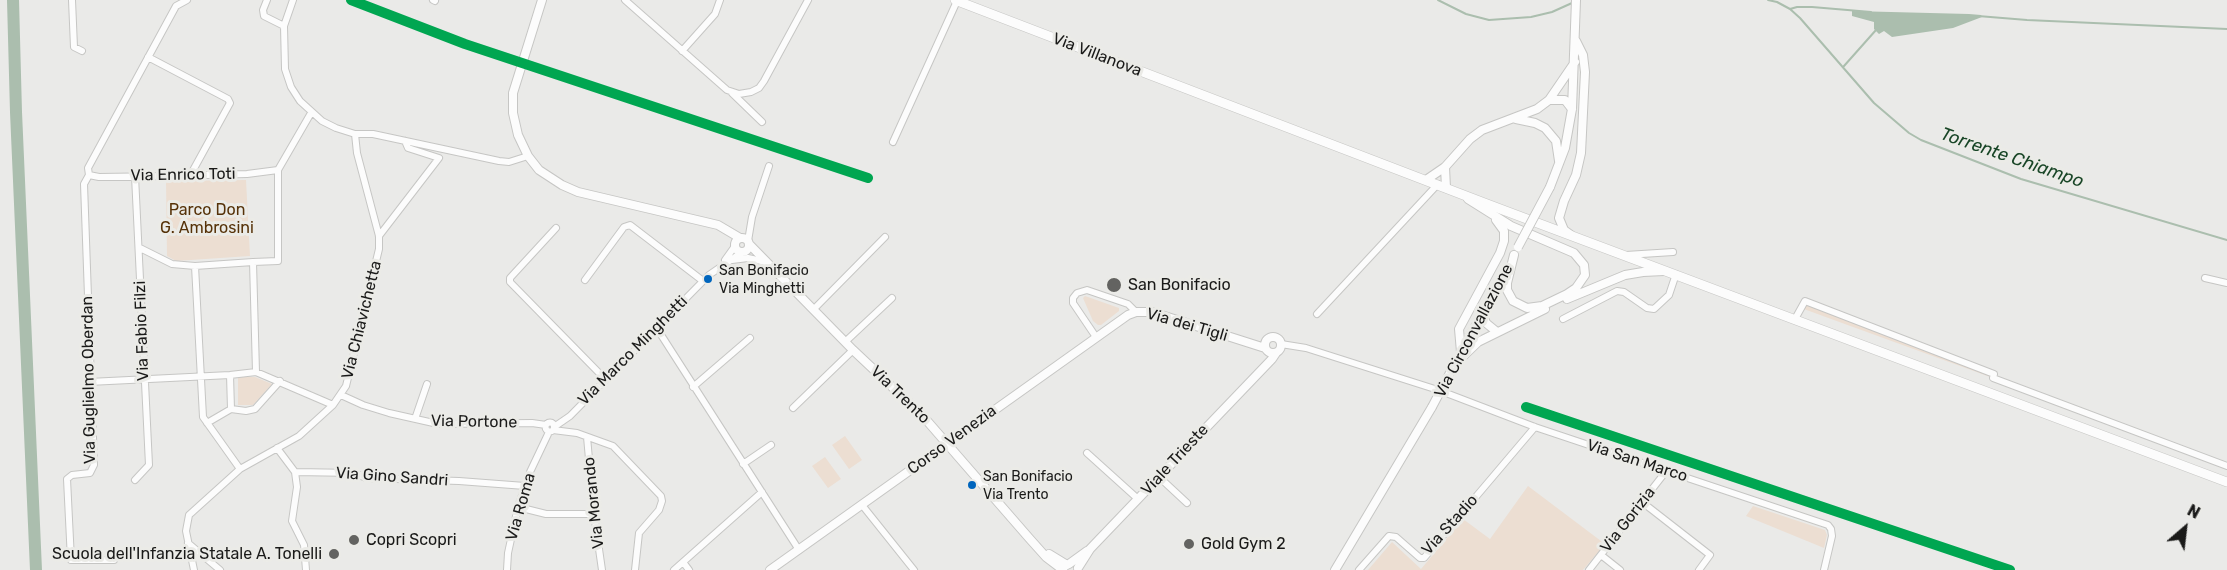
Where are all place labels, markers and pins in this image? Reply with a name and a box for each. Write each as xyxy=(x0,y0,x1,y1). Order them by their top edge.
place label: San Bonifacio Via Minghetti xyxy=(719,263,809,296)
marker: San Bonifacio Via Minghetti xyxy=(702,273,714,285)
place label: San Bonifacio xyxy=(1128,275,1231,295)
marker: San Bonifacio xyxy=(1105,276,1123,294)
place label: San Bonifacio Via Trento xyxy=(983,469,1073,502)
marker: San Bonifacio Via Trento xyxy=(966,479,978,491)
place label: Copri Scopri xyxy=(366,530,457,550)
marker: Copri Scopri xyxy=(347,533,361,547)
place label: Gold Gym 2 xyxy=(1201,534,1286,554)
marker: Gold Gym 2 xyxy=(1182,537,1196,551)
place label: Scuola dell'Infanzia Statale A. Tonelli xyxy=(52,544,322,564)
marker: Scuola dell'Infanzia Statale A. Tonelli xyxy=(327,547,341,561)

